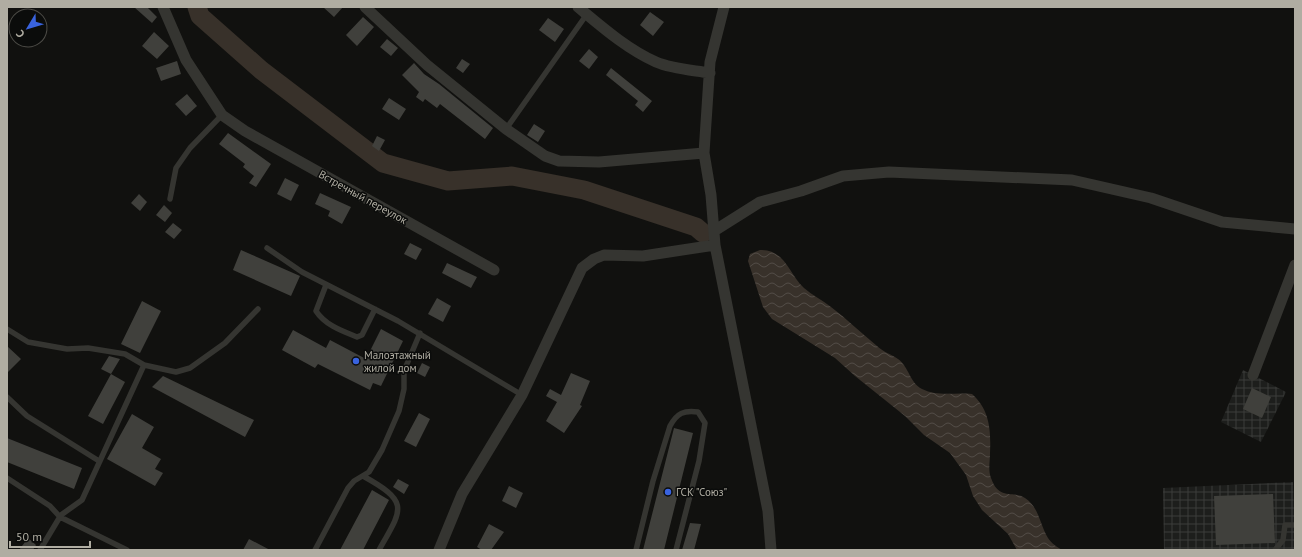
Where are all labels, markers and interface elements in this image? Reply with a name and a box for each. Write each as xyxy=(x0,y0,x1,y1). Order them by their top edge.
north arrow xyxy=(8,8,48,48)
text: С xyxy=(13,27,28,41)
street label: Встречный переулок xyxy=(316,167,410,228)
place label: Малоэтажный жилой дом xyxy=(364,348,431,375)
marker: Малоэтажный жилой дом xyxy=(351,356,361,366)
place label: ГСК "Союз" xyxy=(676,485,728,499)
marker: ГСК "Союз" xyxy=(663,487,673,497)
scale bar xyxy=(10,523,90,549)
text: 50 m xyxy=(16,529,42,544)

